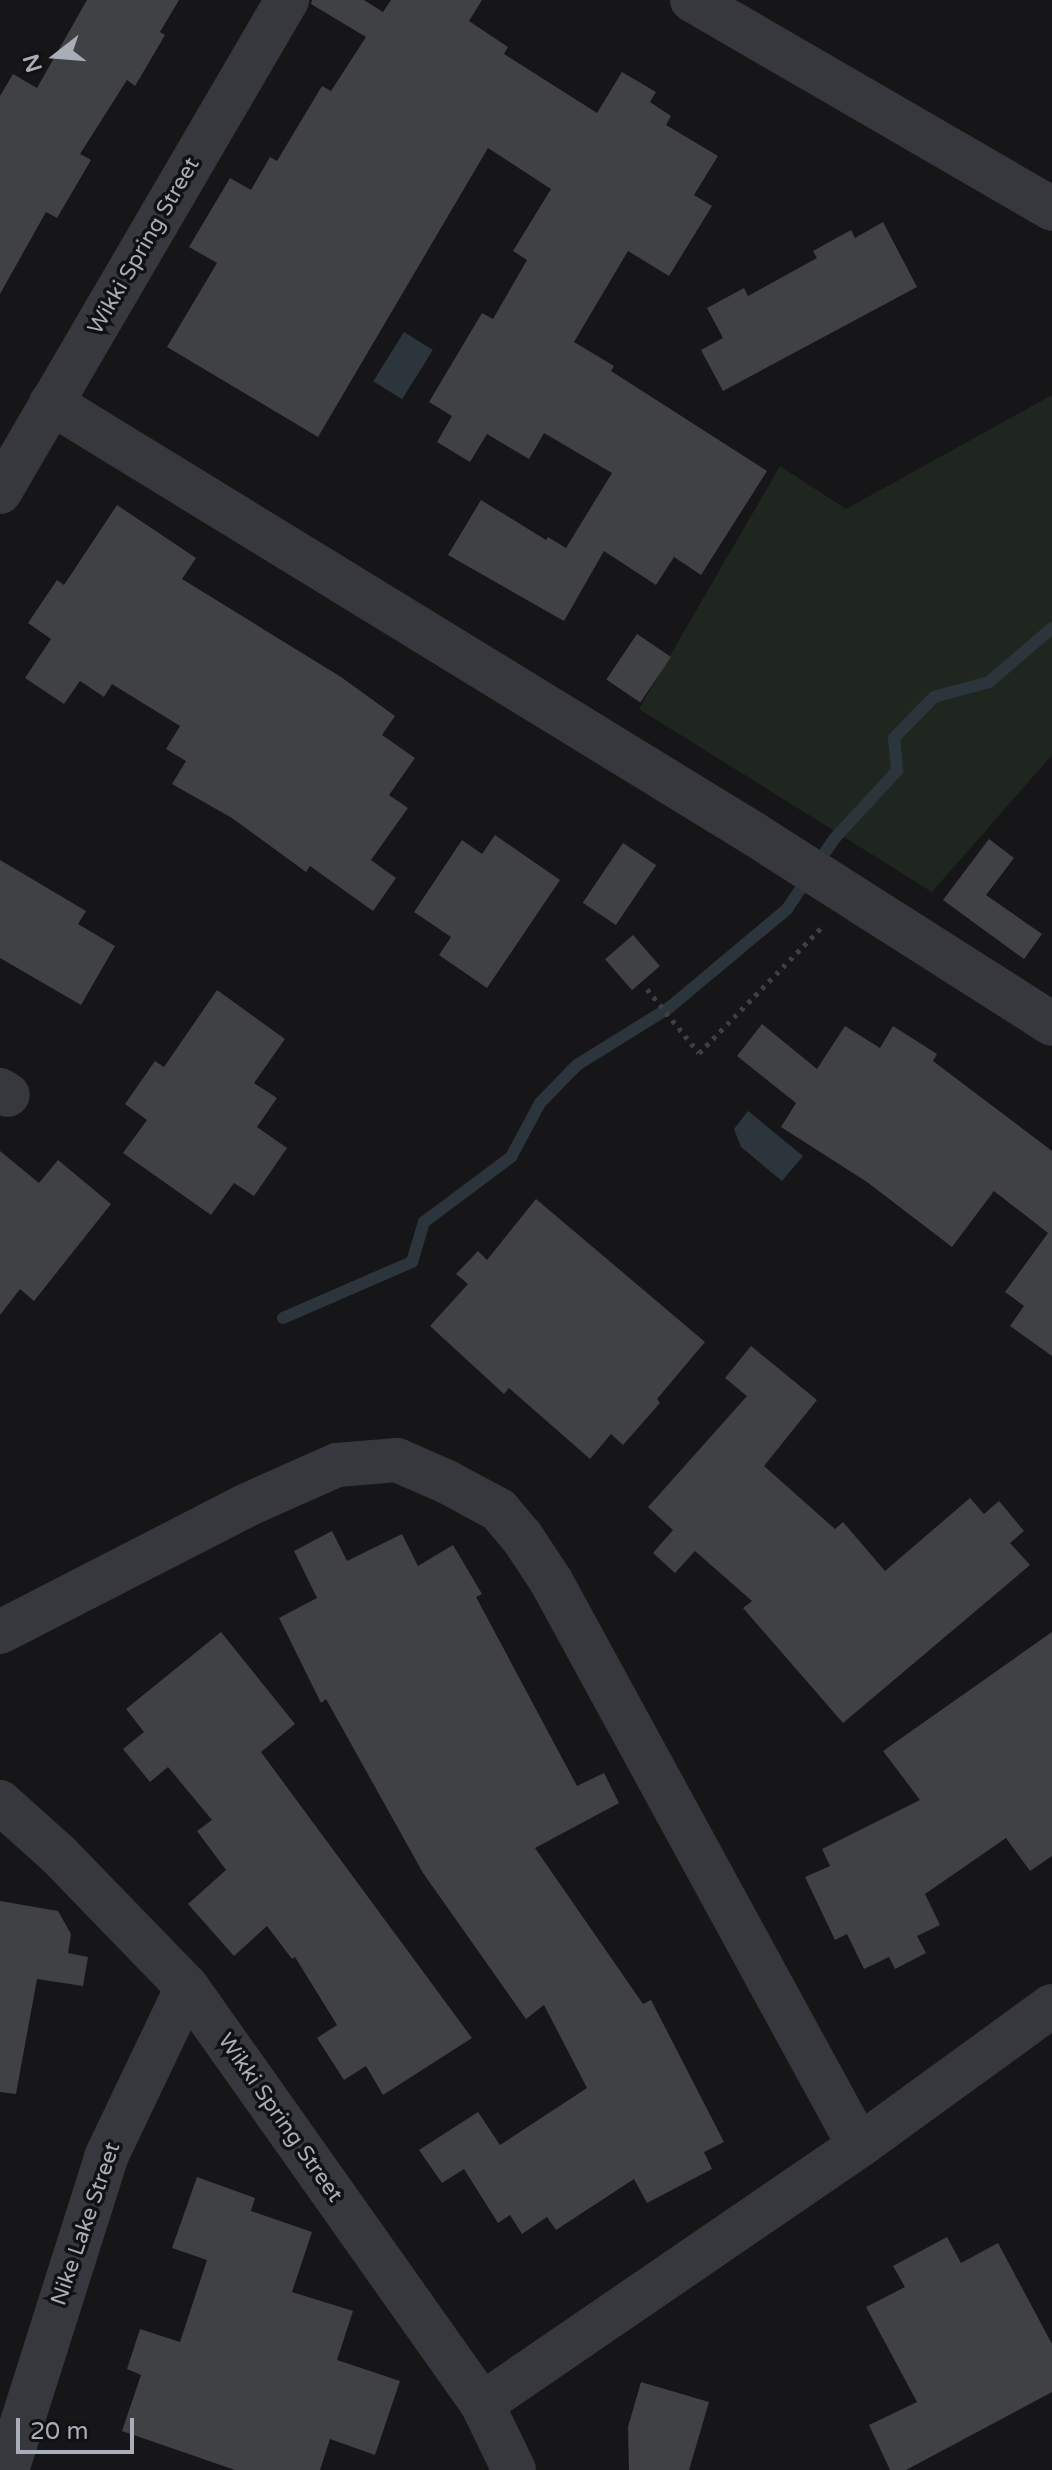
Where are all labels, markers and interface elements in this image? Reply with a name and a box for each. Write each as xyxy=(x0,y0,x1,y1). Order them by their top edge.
north arrow xyxy=(16,16,96,96)
text: N xyxy=(18,51,48,75)
street label: Wikki Spring Street xyxy=(83,153,205,339)
street label: Wikki Spring Street xyxy=(212,2029,348,2207)
street label: Nike Lake Street xyxy=(46,2139,126,2309)
scale bar xyxy=(20,2402,138,2452)
text: 20 m xyxy=(30,2417,88,2446)

